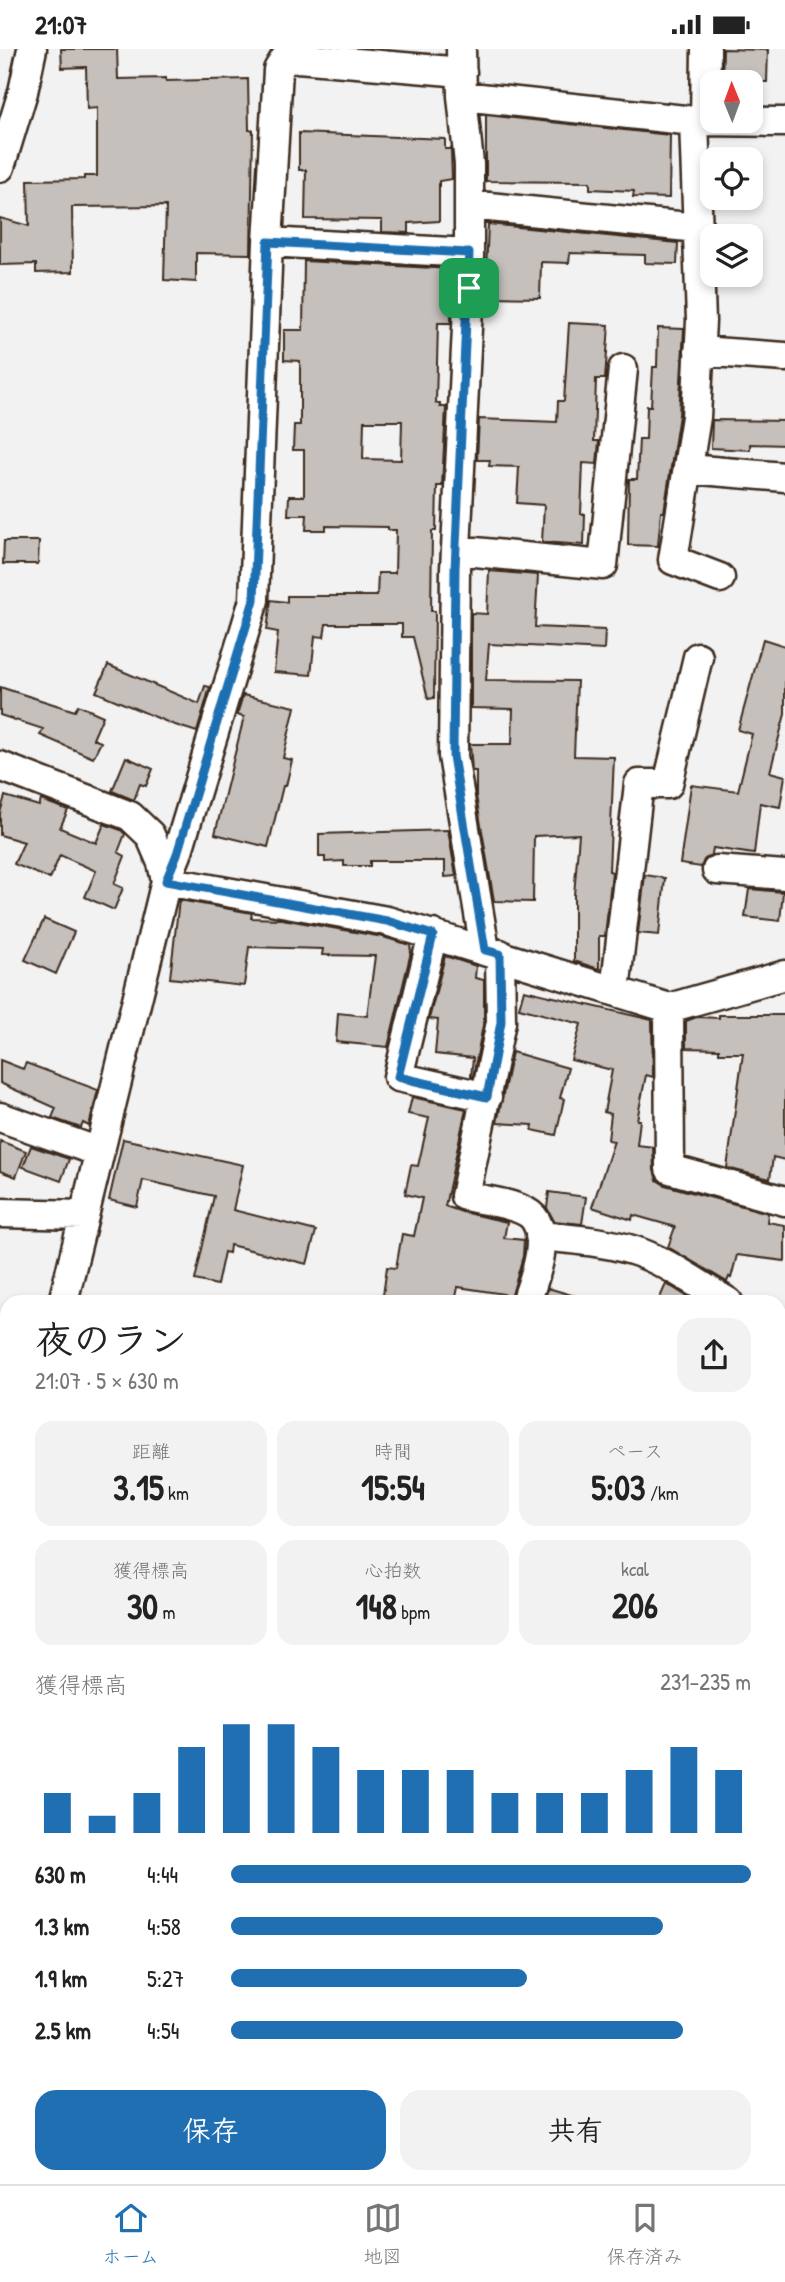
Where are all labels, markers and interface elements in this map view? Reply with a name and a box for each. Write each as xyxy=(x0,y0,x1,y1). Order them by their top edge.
text: 21:07 xyxy=(35,7,87,42)
north arrow xyxy=(700,70,763,133)
map controls xyxy=(700,70,763,287)
button: locate xyxy=(700,147,763,210)
button: layers xyxy=(700,224,763,287)
pin xyxy=(439,258,499,318)
icon: arrive xyxy=(450,269,488,307)
text: 夜のラン xyxy=(35,1313,187,1365)
button: share xyxy=(677,1318,751,1392)
text: 21:07 · 5 × 630 m xyxy=(35,1365,179,1396)
text: 距離 xyxy=(132,1438,170,1464)
text: 時間 xyxy=(374,1438,412,1464)
text: ペース xyxy=(607,1438,663,1464)
text: 3.15 xyxy=(113,1464,164,1511)
text: 15:54 xyxy=(361,1464,425,1511)
text: 5:03 xyxy=(591,1464,646,1511)
text: km xyxy=(164,1480,189,1506)
text: /km xyxy=(646,1480,679,1506)
text: kcal xyxy=(621,1556,649,1582)
text: 獲得標高 xyxy=(113,1557,189,1583)
text: 心拍数 xyxy=(364,1557,422,1583)
text: 206 xyxy=(612,1582,658,1629)
text: 30 xyxy=(127,1583,158,1630)
text: 148 xyxy=(356,1583,397,1630)
text: m xyxy=(158,1599,175,1625)
text: bpm xyxy=(397,1599,430,1625)
text: 231–235 m xyxy=(660,1666,751,1697)
text: 獲得標高 xyxy=(35,1669,127,1700)
text: 630 m xyxy=(35,1859,86,1890)
text: 4:44 xyxy=(147,1859,178,1890)
text: 1.3 km xyxy=(35,1911,89,1942)
text: 4:58 xyxy=(147,1911,181,1942)
text: 1.9 km xyxy=(35,1963,87,1994)
text: 5:27 xyxy=(147,1963,184,1994)
text: 2.5 km xyxy=(35,2015,91,2046)
text: 4:54 xyxy=(147,2015,179,2046)
button: 保存 xyxy=(35,2090,386,2170)
button: 共有 xyxy=(400,2090,751,2170)
tab: ホーム xyxy=(102,2199,159,2269)
tab: 地図 xyxy=(364,2199,402,2269)
tab: 保存済み xyxy=(607,2199,683,2269)

